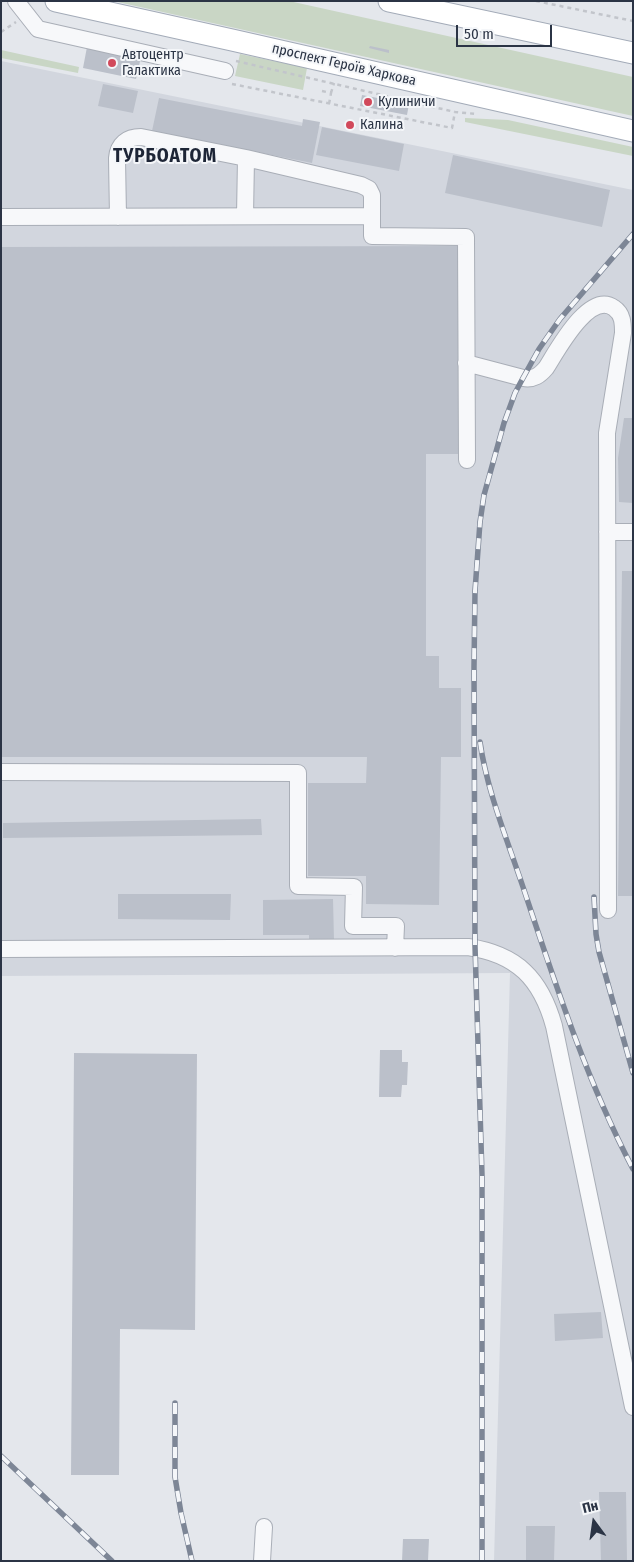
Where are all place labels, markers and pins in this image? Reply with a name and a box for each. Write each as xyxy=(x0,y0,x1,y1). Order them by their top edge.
place label: Автоцентр Галактика xyxy=(122,47,184,80)
marker: Автоцентр Галактика xyxy=(106,57,118,69)
place label: Кулиничи xyxy=(378,94,436,110)
marker: Кулиничи xyxy=(362,96,374,108)
place label: Калина xyxy=(360,117,403,133)
marker: Калина xyxy=(344,119,356,131)

